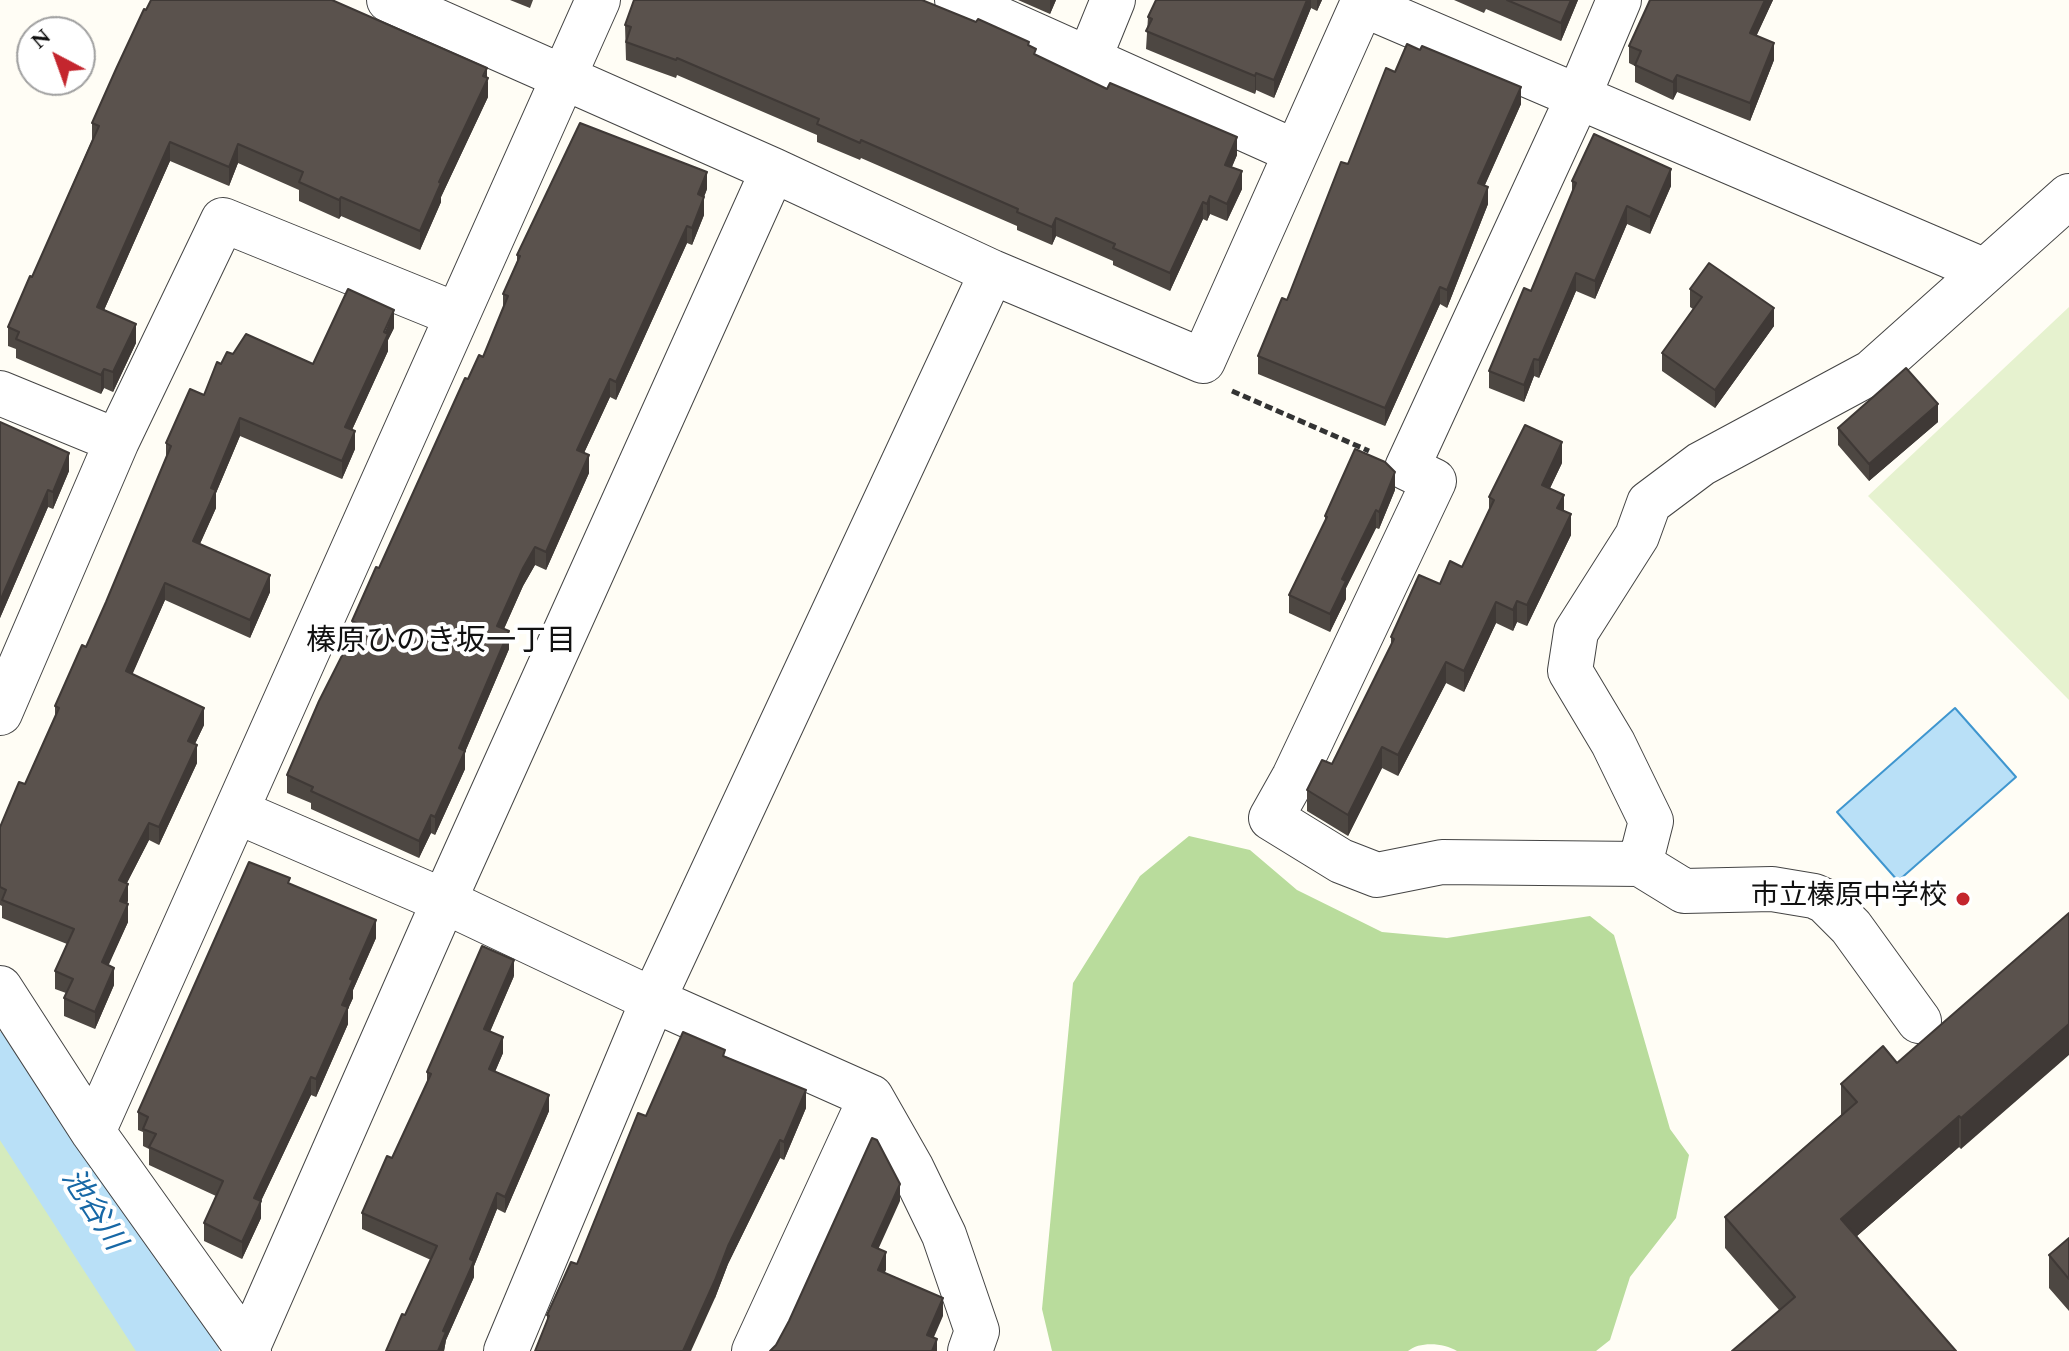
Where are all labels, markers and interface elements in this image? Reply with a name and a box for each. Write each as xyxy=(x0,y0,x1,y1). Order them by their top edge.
north arrow xyxy=(16,16,96,96)
text: N xyxy=(24,21,59,57)
district label: 榛原ひのき坂一丁目 xyxy=(306,626,576,662)
place label: 市立榛原中学校 xyxy=(1751,882,1947,916)
marker: 市立榛原中学校 xyxy=(1954,890,1972,908)
water label: 池谷川 xyxy=(51,1163,131,1259)

